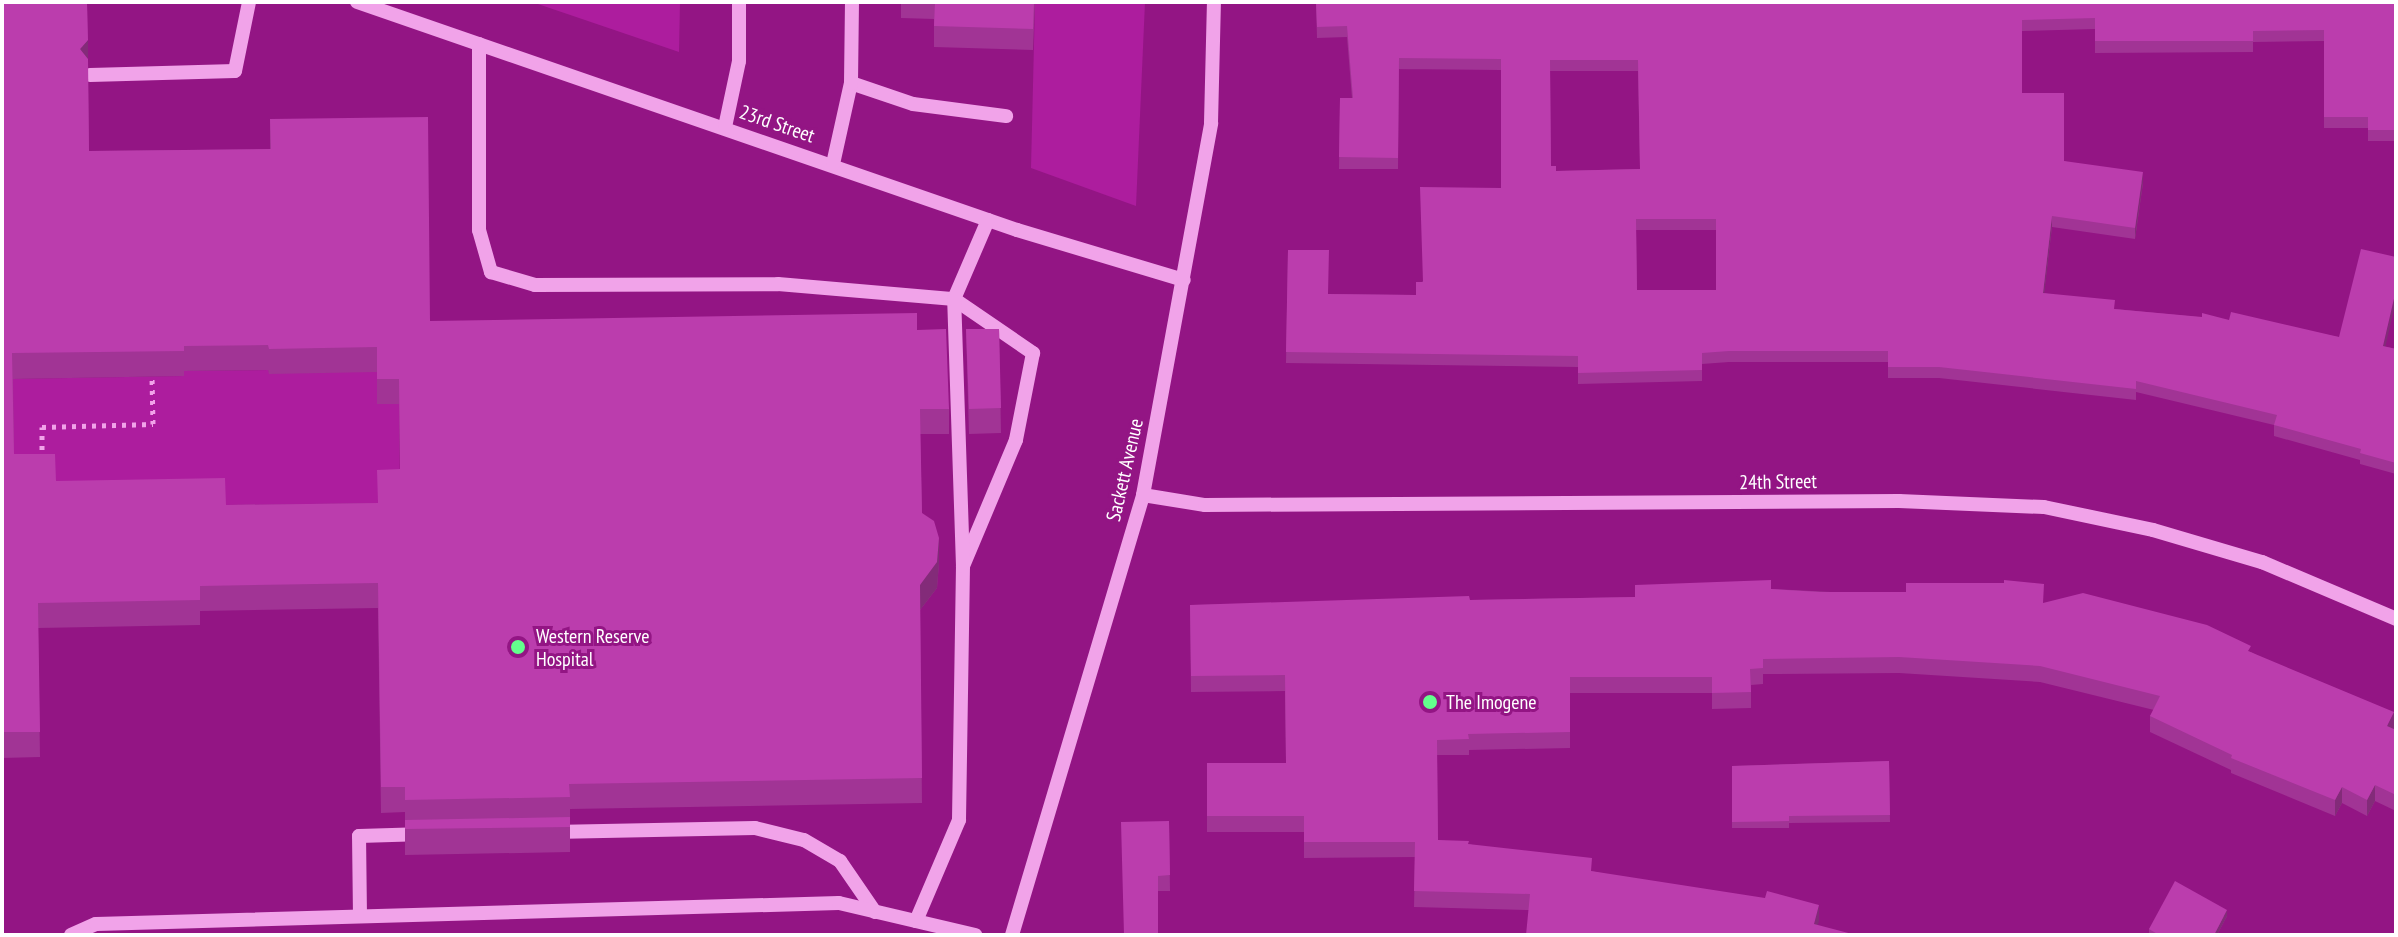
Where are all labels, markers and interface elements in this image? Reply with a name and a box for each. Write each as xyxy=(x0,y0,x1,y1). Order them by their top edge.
street label: 23rd Street xyxy=(736,100,818,148)
street label: Sackett Avenue xyxy=(1101,416,1149,524)
street label: 24th Street xyxy=(1739,469,1817,495)
place label: Western Reserve Hospital xyxy=(536,624,649,671)
marker: Western Reserve Hospital xyxy=(507,636,529,658)
place label: The Imogene xyxy=(1446,690,1536,714)
marker: The Imogene xyxy=(1421,693,1439,711)

